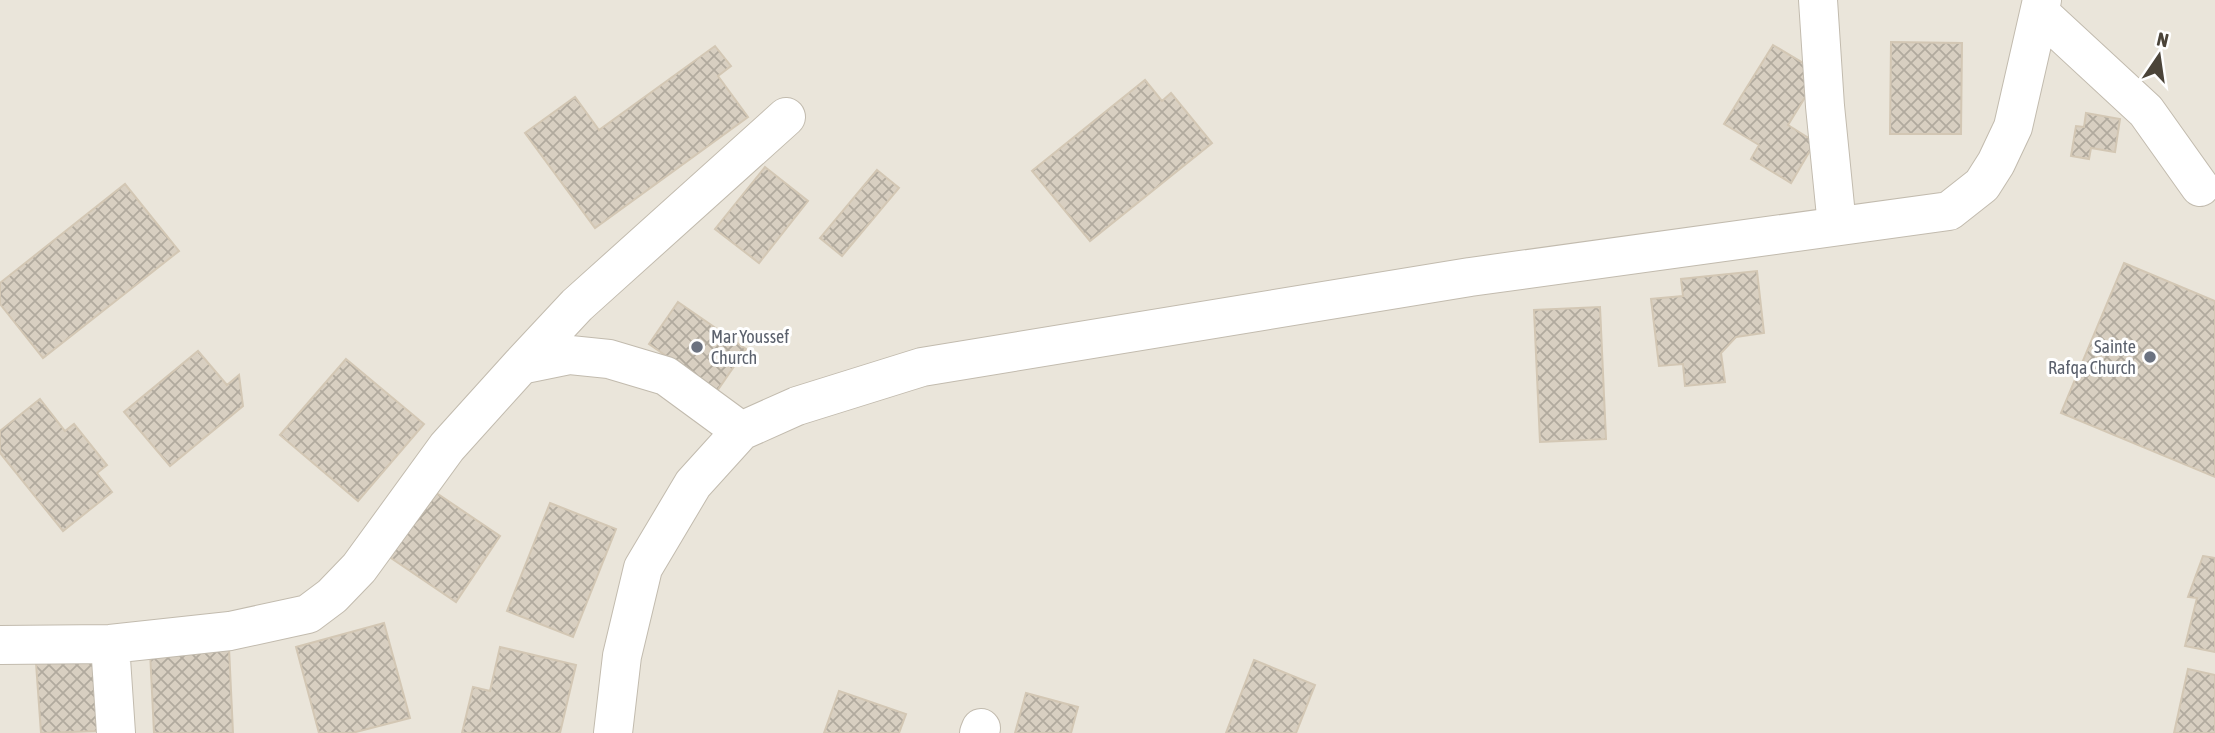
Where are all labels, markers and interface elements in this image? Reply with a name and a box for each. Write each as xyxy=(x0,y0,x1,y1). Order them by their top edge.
north arrow xyxy=(2124,21,2194,91)
text: N xyxy=(2155,27,2171,51)
place label: Mar Youssef Church xyxy=(711,326,789,368)
place label: Sainte Rafqa Church xyxy=(2048,336,2136,378)
marker: Mar Youssef Church xyxy=(689,339,705,355)
marker: Sainte Rafqa Church xyxy=(2142,349,2158,365)

